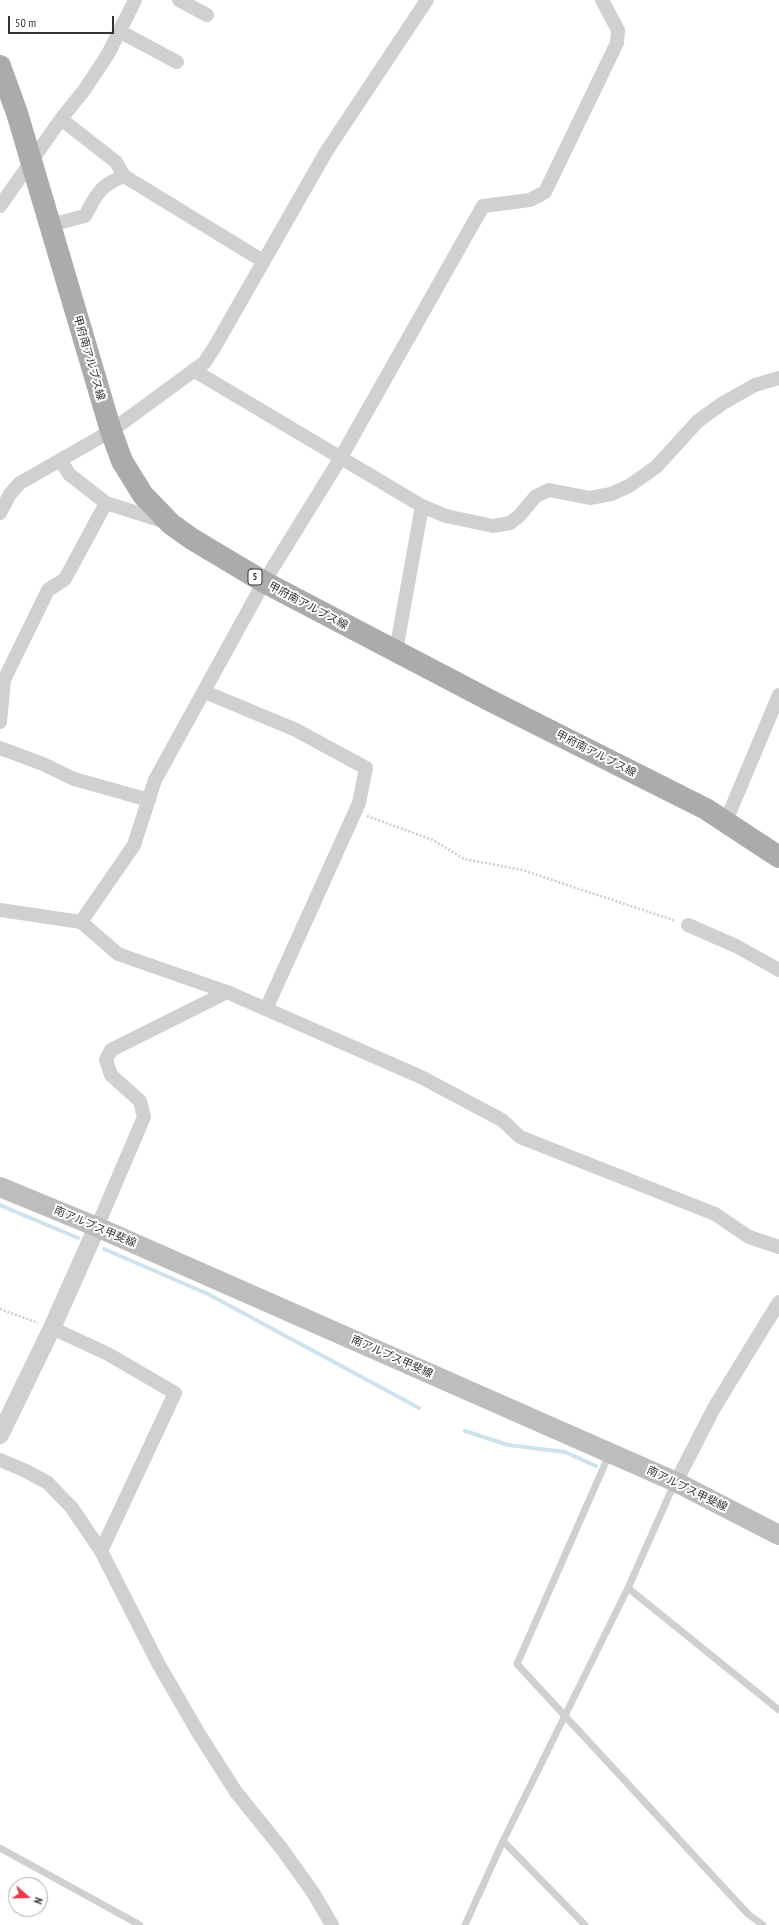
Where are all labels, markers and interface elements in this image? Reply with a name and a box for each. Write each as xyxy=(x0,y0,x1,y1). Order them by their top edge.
scale bar xyxy=(10,8,116,34)
text: 50 m xyxy=(15,15,36,30)
street label: 甲府南アルプス線 xyxy=(71,314,107,402)
road number: 5 xyxy=(248,569,262,585)
street label: 甲府南アルプス線 xyxy=(266,580,350,632)
street label: 甲府南アルプス線 xyxy=(554,728,638,780)
street label: 南アルプス甲斐線 xyxy=(52,1204,138,1250)
street label: 南アルプス甲斐線 xyxy=(349,1333,435,1381)
street label: 南アルプス甲斐線 xyxy=(645,1464,729,1514)
north arrow xyxy=(8,1877,48,1917)
text: N xyxy=(31,1896,46,1906)

